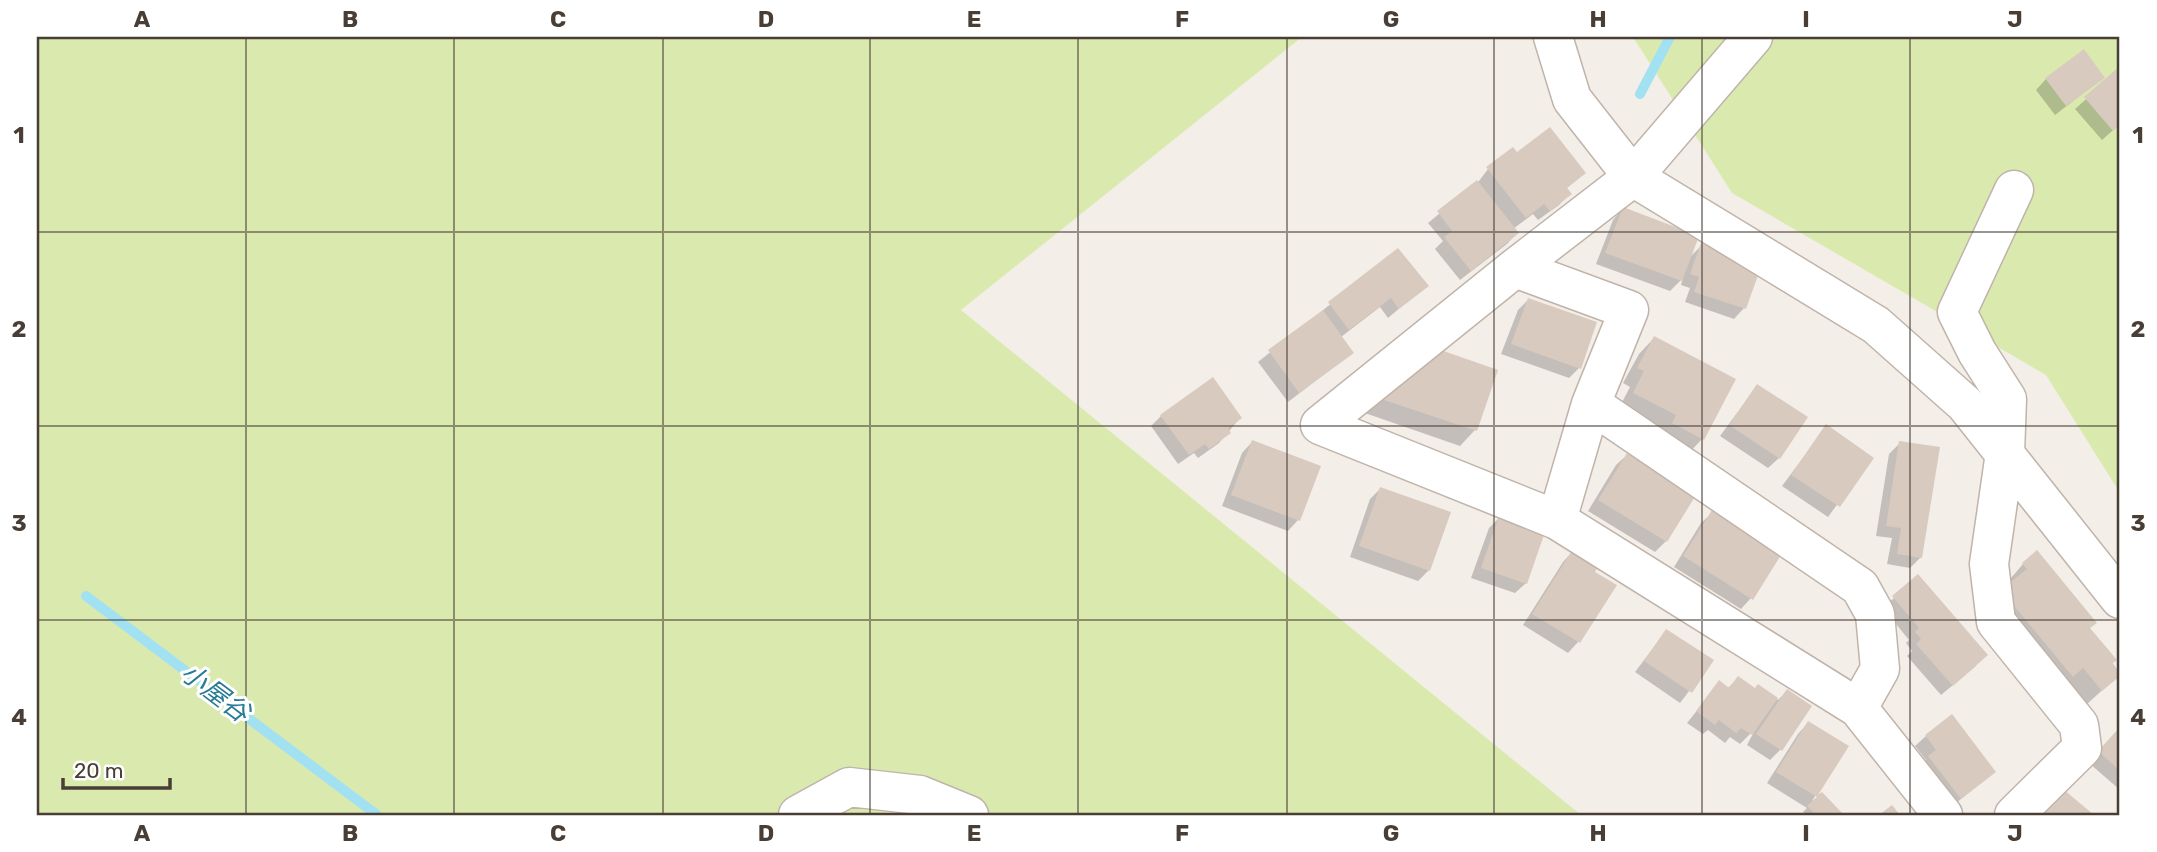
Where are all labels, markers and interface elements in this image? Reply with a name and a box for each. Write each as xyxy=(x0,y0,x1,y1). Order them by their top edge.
text: A xyxy=(134,5,151,33)
text: B xyxy=(342,5,358,33)
text: C xyxy=(550,5,566,33)
text: D xyxy=(758,5,774,33)
text: E xyxy=(967,5,981,33)
text: F xyxy=(1175,5,1189,33)
text: G xyxy=(1383,5,1399,33)
text: H xyxy=(1589,5,1607,33)
text: I xyxy=(1802,5,1810,33)
text: J xyxy=(2007,5,2023,33)
text: 1 xyxy=(13,121,25,149)
text: 1 xyxy=(2132,121,2144,149)
text: 2 xyxy=(12,315,26,343)
text: 2 xyxy=(2131,315,2145,343)
text: 3 xyxy=(11,509,27,537)
text: 3 xyxy=(2130,509,2146,537)
water label: 小屋谷 xyxy=(175,657,257,730)
text: 4 xyxy=(11,703,27,731)
text: 4 xyxy=(2130,703,2146,731)
scale bar xyxy=(63,747,170,791)
text: 20 m xyxy=(74,758,123,783)
text: A xyxy=(134,819,151,847)
text: B xyxy=(342,819,358,847)
text: C xyxy=(550,819,566,847)
text: D xyxy=(758,819,774,847)
text: E xyxy=(967,819,981,847)
text: F xyxy=(1175,819,1189,847)
text: G xyxy=(1383,819,1399,847)
text: H xyxy=(1589,819,1607,847)
text: I xyxy=(1802,819,1810,847)
text: J xyxy=(2007,819,2023,847)

